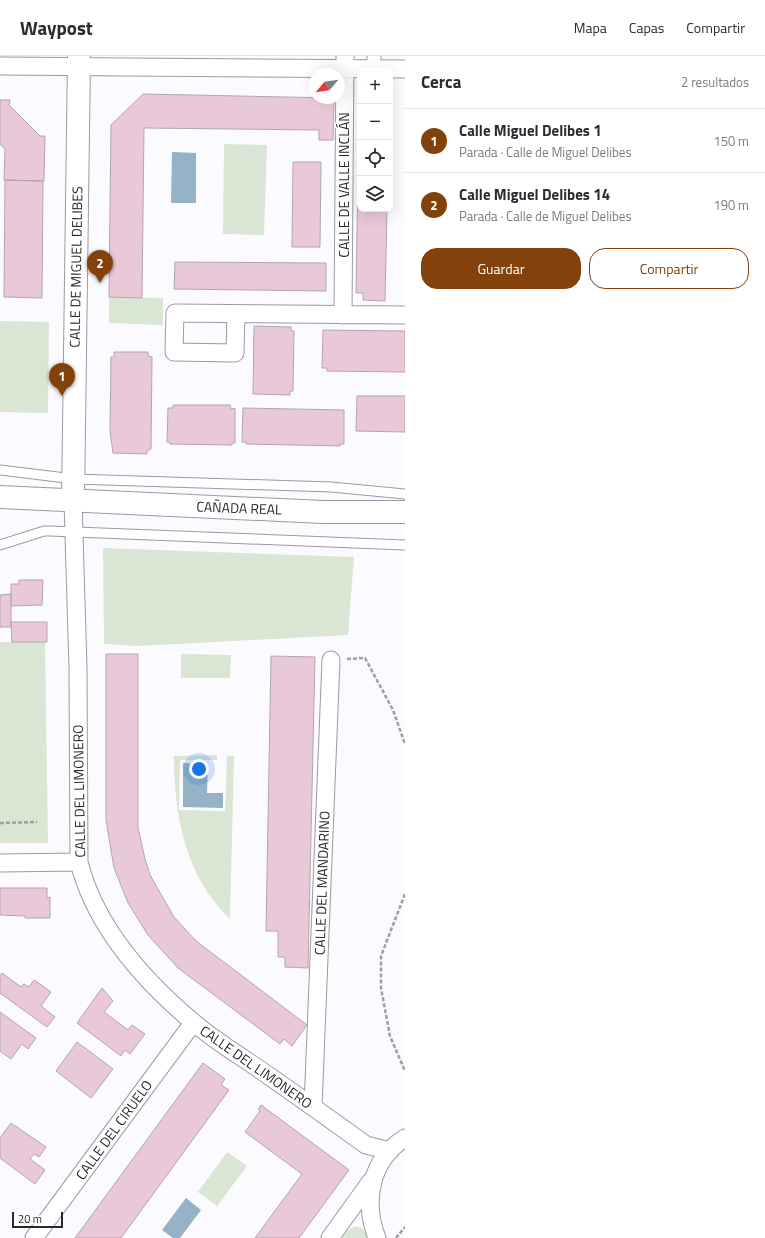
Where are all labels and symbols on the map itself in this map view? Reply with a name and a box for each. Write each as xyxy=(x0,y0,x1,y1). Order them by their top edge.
north arrow xyxy=(309,68,345,104)
street label: CALLE DE VALLE INCLÁN xyxy=(333,112,354,258)
street label: CALLE DE MIGUEL DELIBES xyxy=(64,186,87,348)
pin: 2 xyxy=(87,250,113,283)
pin: 1 xyxy=(49,363,75,396)
street label: CAÑADA REAL xyxy=(196,496,282,519)
street label: CALLE DEL LIMONERO xyxy=(67,724,90,858)
your location xyxy=(189,759,209,779)
street label: CALLE DEL MANDARINO xyxy=(308,811,335,955)
street label: CALLE DEL LIMONERO xyxy=(196,1020,317,1113)
street label: CALLE DEL CIRUELO xyxy=(70,1075,157,1184)
scale bar xyxy=(12,1210,63,1229)

